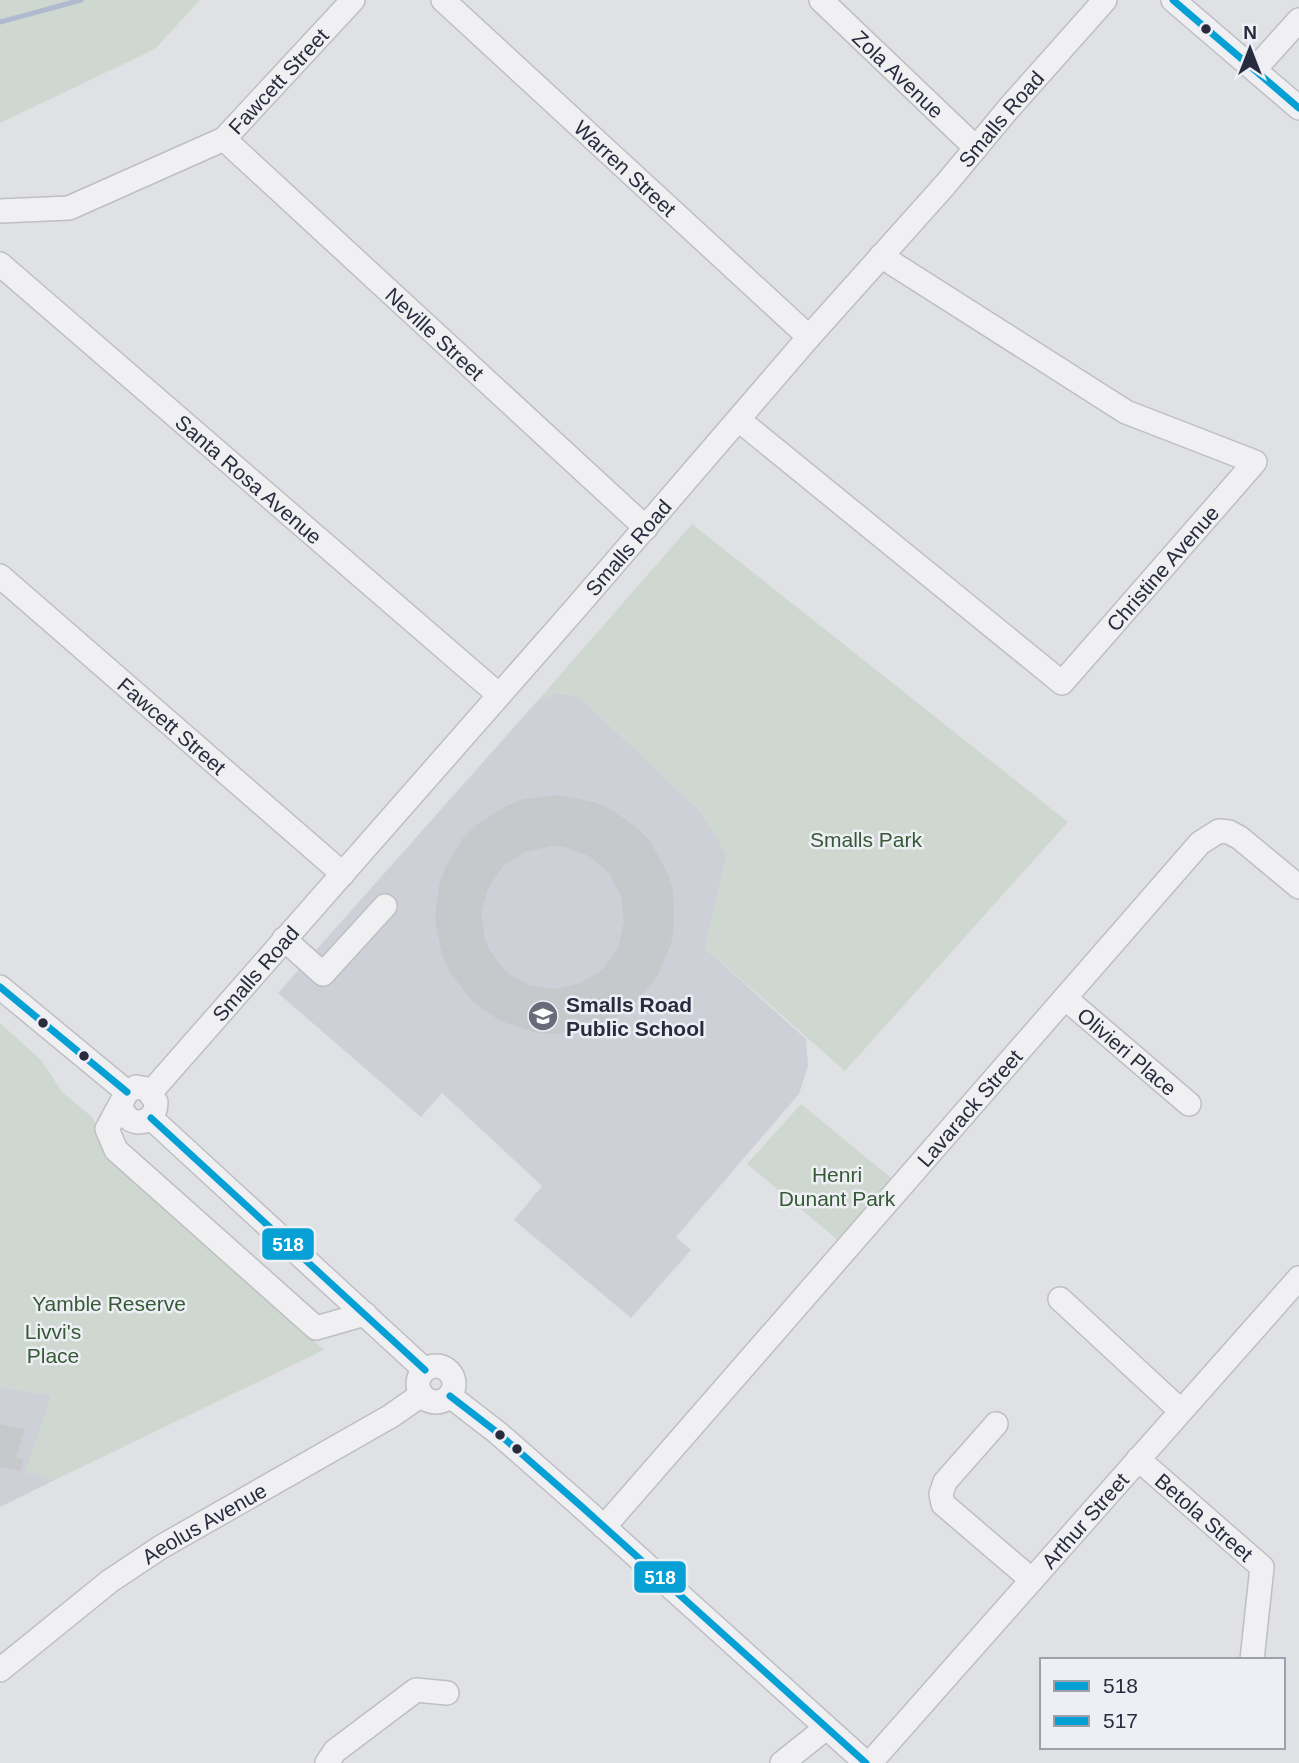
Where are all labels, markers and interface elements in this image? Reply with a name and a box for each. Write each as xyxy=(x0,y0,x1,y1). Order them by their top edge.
north arrow xyxy=(1215,14,1285,84)
unlabelled marker xyxy=(1199,22,1213,36)
text: N xyxy=(1243,22,1257,43)
street label: Fawcett Street xyxy=(223,23,333,138)
street label: Zola Avenue xyxy=(848,25,948,122)
street label: Smalls Road xyxy=(953,66,1048,172)
street label: Warren Street xyxy=(570,115,681,221)
street label: Neville Street xyxy=(381,283,489,384)
street label: Santa Rosa Avenue xyxy=(171,410,327,548)
street label: Smalls Road xyxy=(580,495,676,600)
street label: Christine Avenue xyxy=(1102,501,1223,635)
street label: Fawcett Street xyxy=(113,672,231,779)
park label: Smalls Park xyxy=(810,828,923,851)
street label: Smalls Road xyxy=(207,921,303,1026)
place label: Smalls Road Public School xyxy=(566,993,705,1040)
school or university icon: Smalls Road Public School xyxy=(526,999,560,1033)
street label: Olivieri Place xyxy=(1073,1003,1181,1100)
unlabelled marker xyxy=(36,1016,50,1030)
street label: Lavarack Street xyxy=(912,1045,1026,1171)
unlabelled marker xyxy=(77,1049,91,1063)
park label: Henri Dunant Park xyxy=(779,1163,896,1210)
line badge: 518 xyxy=(261,1227,315,1261)
text: 518 xyxy=(272,1234,304,1255)
park label: Yamble Reserve xyxy=(32,1292,186,1315)
park label: Livvi's Place xyxy=(25,1320,81,1367)
unlabelled marker xyxy=(493,1428,507,1442)
unlabelled marker xyxy=(510,1442,524,1456)
street label: Arthur Street xyxy=(1037,1468,1133,1573)
street label: Betola Street xyxy=(1151,1468,1258,1565)
street label: Aeolus Avenue xyxy=(137,1478,270,1568)
line badge: 518 xyxy=(633,1560,687,1594)
text: 518 xyxy=(644,1567,676,1588)
legend xyxy=(1040,1658,1285,1749)
text: 518 xyxy=(1103,1674,1138,1697)
text: 517 xyxy=(1103,1709,1138,1732)

